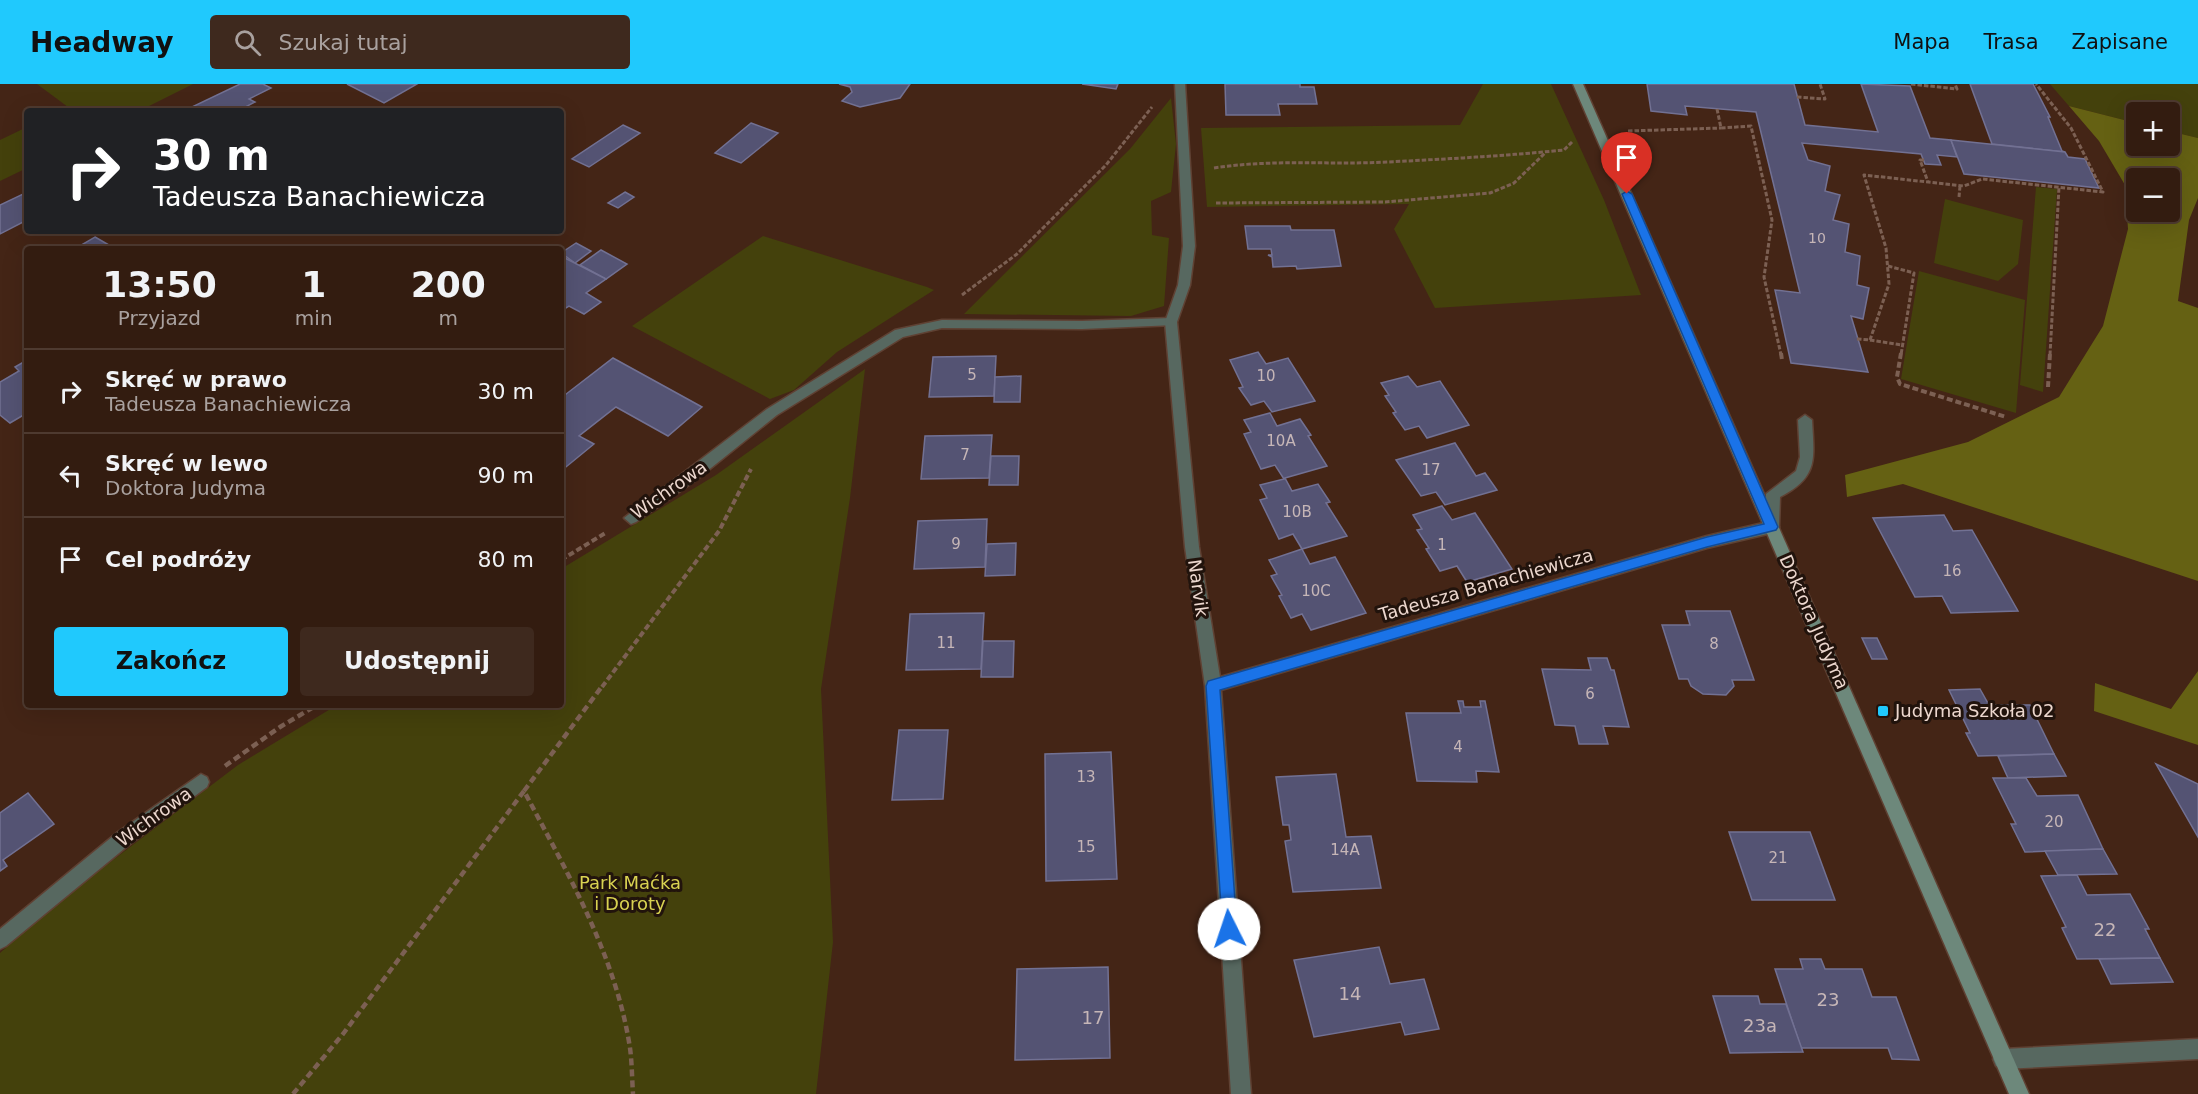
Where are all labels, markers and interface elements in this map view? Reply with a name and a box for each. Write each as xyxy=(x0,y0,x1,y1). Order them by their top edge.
search box xyxy=(210,15,630,69)
text: Headway xyxy=(30,26,174,59)
icon: search xyxy=(231,26,264,59)
text: Szukaj tutaj xyxy=(279,30,408,55)
text: Mapa xyxy=(1893,30,1950,54)
text: Trasa xyxy=(1983,30,2039,54)
text: Zapisane xyxy=(2072,30,2168,54)
map controls xyxy=(2126,102,2180,222)
button: + xyxy=(2126,102,2180,156)
text: 30 m xyxy=(153,131,270,180)
icon: right xyxy=(54,132,132,210)
pin xyxy=(1601,132,1652,194)
icon: arrive xyxy=(1610,141,1643,174)
button: − xyxy=(2126,168,2180,222)
text: Tadeusza Banachiewicza xyxy=(153,181,486,212)
house number: 10 xyxy=(1808,230,1826,246)
text: 13:50 xyxy=(102,264,217,305)
text: 1 xyxy=(301,264,326,305)
text: 200 xyxy=(411,264,486,305)
text: Przyjazd xyxy=(118,306,201,330)
text: min xyxy=(295,306,333,330)
text: m xyxy=(439,306,458,330)
house number: 5 xyxy=(967,366,977,384)
text: Skręć w prawo xyxy=(105,367,287,392)
house number: 10 xyxy=(1256,367,1276,385)
icon: right xyxy=(54,375,87,408)
text: 30 m xyxy=(478,379,534,404)
text: Tadeusza Banachiewicza xyxy=(105,392,351,416)
house number: 10A xyxy=(1266,432,1296,450)
house number: 7 xyxy=(960,446,970,464)
text: Skręć w lewo xyxy=(105,451,268,476)
street label: Wichrowa xyxy=(627,456,711,523)
icon: left xyxy=(54,459,87,492)
house number: 17 xyxy=(1421,461,1441,479)
text: 90 m xyxy=(478,463,534,488)
text: Doktora Judyma xyxy=(105,476,266,500)
house number: 10B xyxy=(1282,503,1312,521)
house number: 9 xyxy=(951,535,961,553)
house number: 1 xyxy=(1437,536,1447,554)
icon: arrive xyxy=(54,543,87,576)
street label: Tadeusza Banachiewicza xyxy=(1375,544,1595,625)
text: Cel podróży xyxy=(105,547,251,572)
text: 80 m xyxy=(478,547,534,572)
street label: Doktora Judyma xyxy=(1775,551,1854,692)
street label: Narvik xyxy=(1184,558,1213,619)
house number: 16 xyxy=(1942,562,1962,580)
house number: 10C xyxy=(1301,582,1331,600)
button: Zakończ xyxy=(54,627,288,696)
button: Udostępnij xyxy=(300,627,534,696)
house number: 11 xyxy=(936,634,956,652)
house number: 8 xyxy=(1709,635,1719,653)
house number: 6 xyxy=(1585,685,1595,703)
place label: Judyma Szkoła 02 xyxy=(1894,700,2055,721)
marker: Judyma Szkoła 02 xyxy=(1876,704,1890,718)
house number: 4 xyxy=(1453,738,1463,756)
house number: 13 xyxy=(1076,768,1096,786)
street label: Wichrowa xyxy=(112,782,195,851)
house number: 20 xyxy=(2044,813,2064,831)
house number: 15 xyxy=(1076,838,1096,856)
house number: 14A xyxy=(1330,841,1360,859)
house number: 21 xyxy=(1768,849,1788,867)
park label: Park Maćka i Doroty xyxy=(579,872,681,914)
position arrow xyxy=(1197,897,1261,961)
house number: 22 xyxy=(2094,919,2116,940)
house number: 14 xyxy=(1339,983,1361,1004)
house number: 23 xyxy=(1817,989,1839,1010)
house number: 17 xyxy=(1082,1007,1104,1028)
house number: 23a xyxy=(1743,1015,1777,1036)

